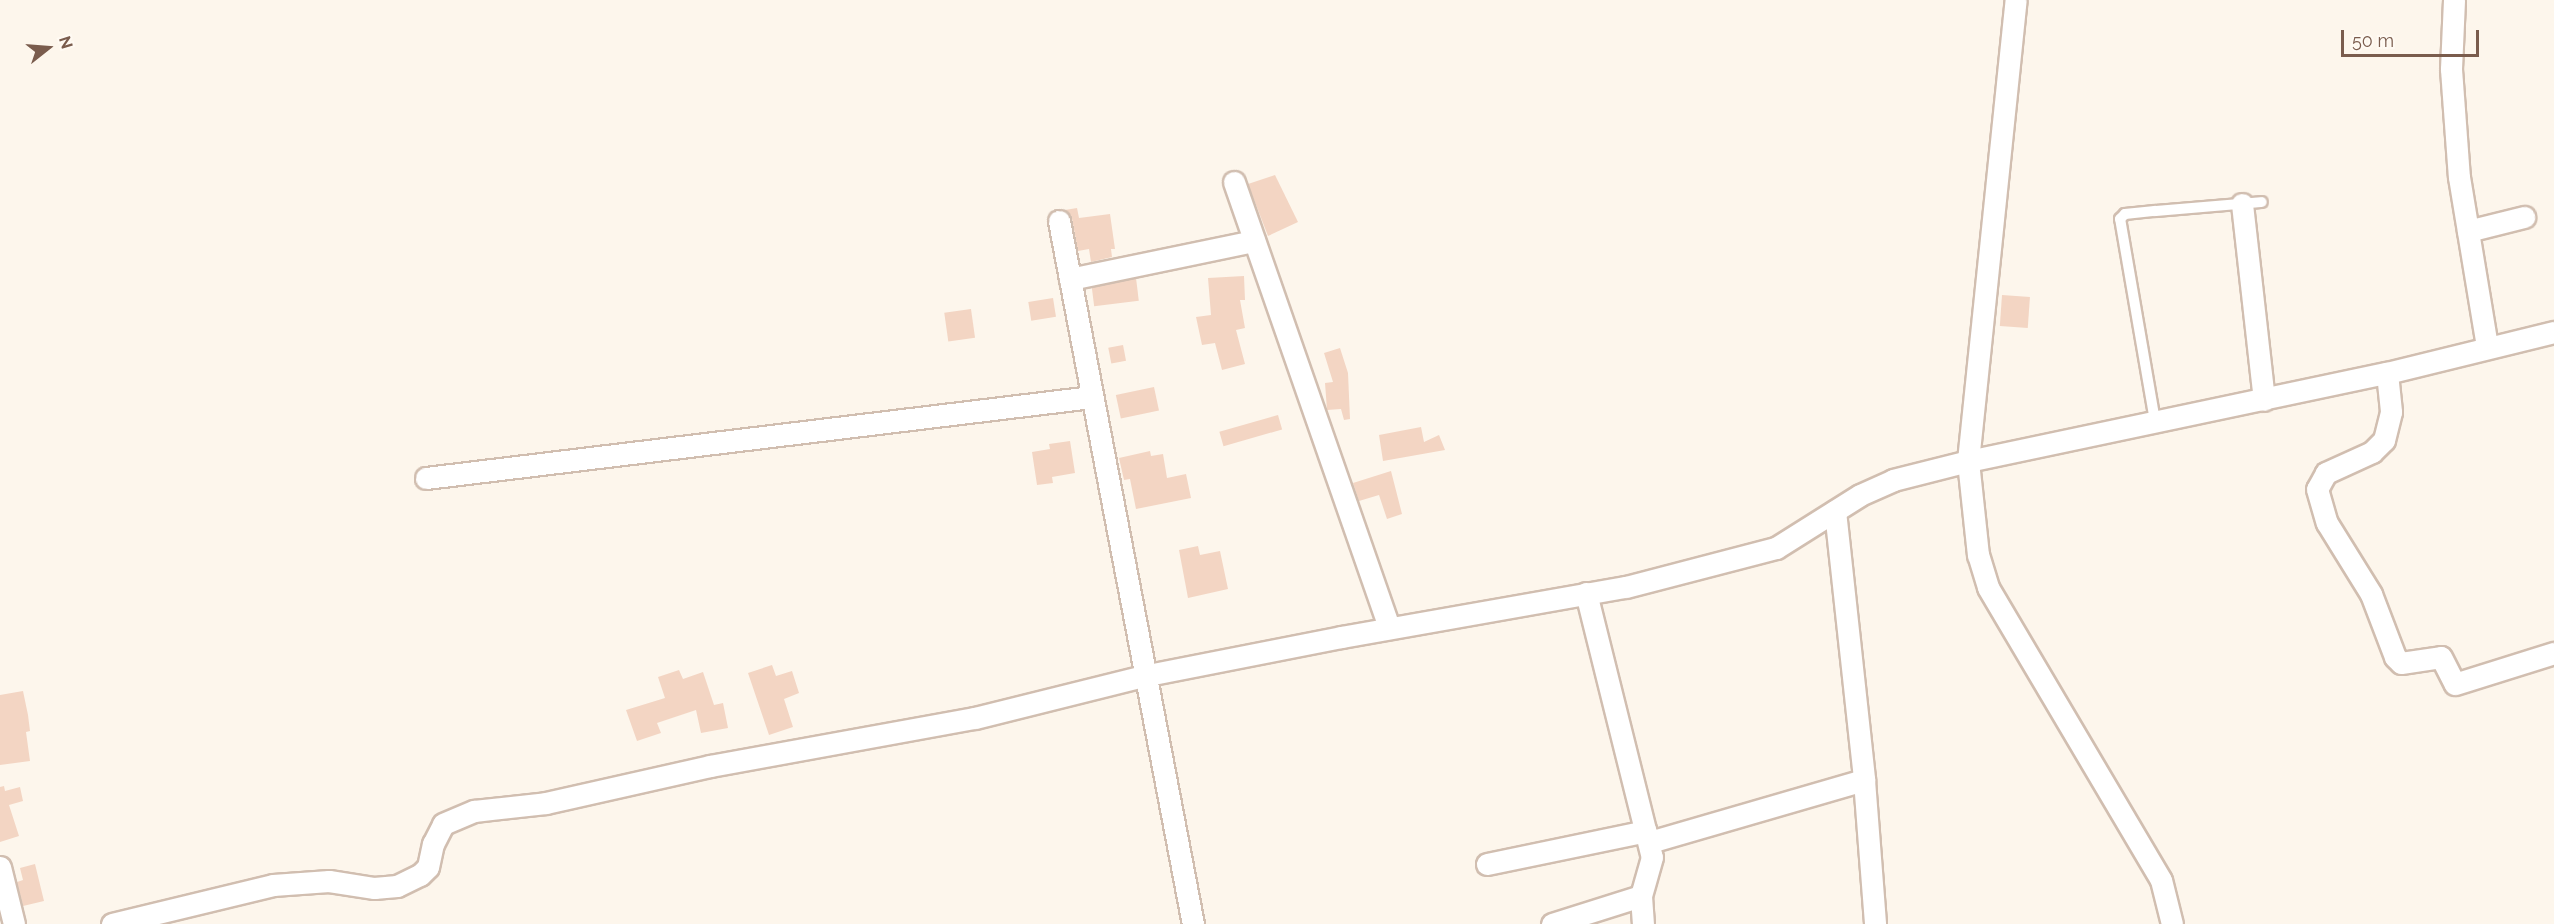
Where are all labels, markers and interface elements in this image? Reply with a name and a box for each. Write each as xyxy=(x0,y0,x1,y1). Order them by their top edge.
north arrow xyxy=(18,18,78,78)
scale bar xyxy=(2344,18,2482,56)
text: 50 m xyxy=(2352,30,2394,51)
text: N xyxy=(55,34,77,51)

